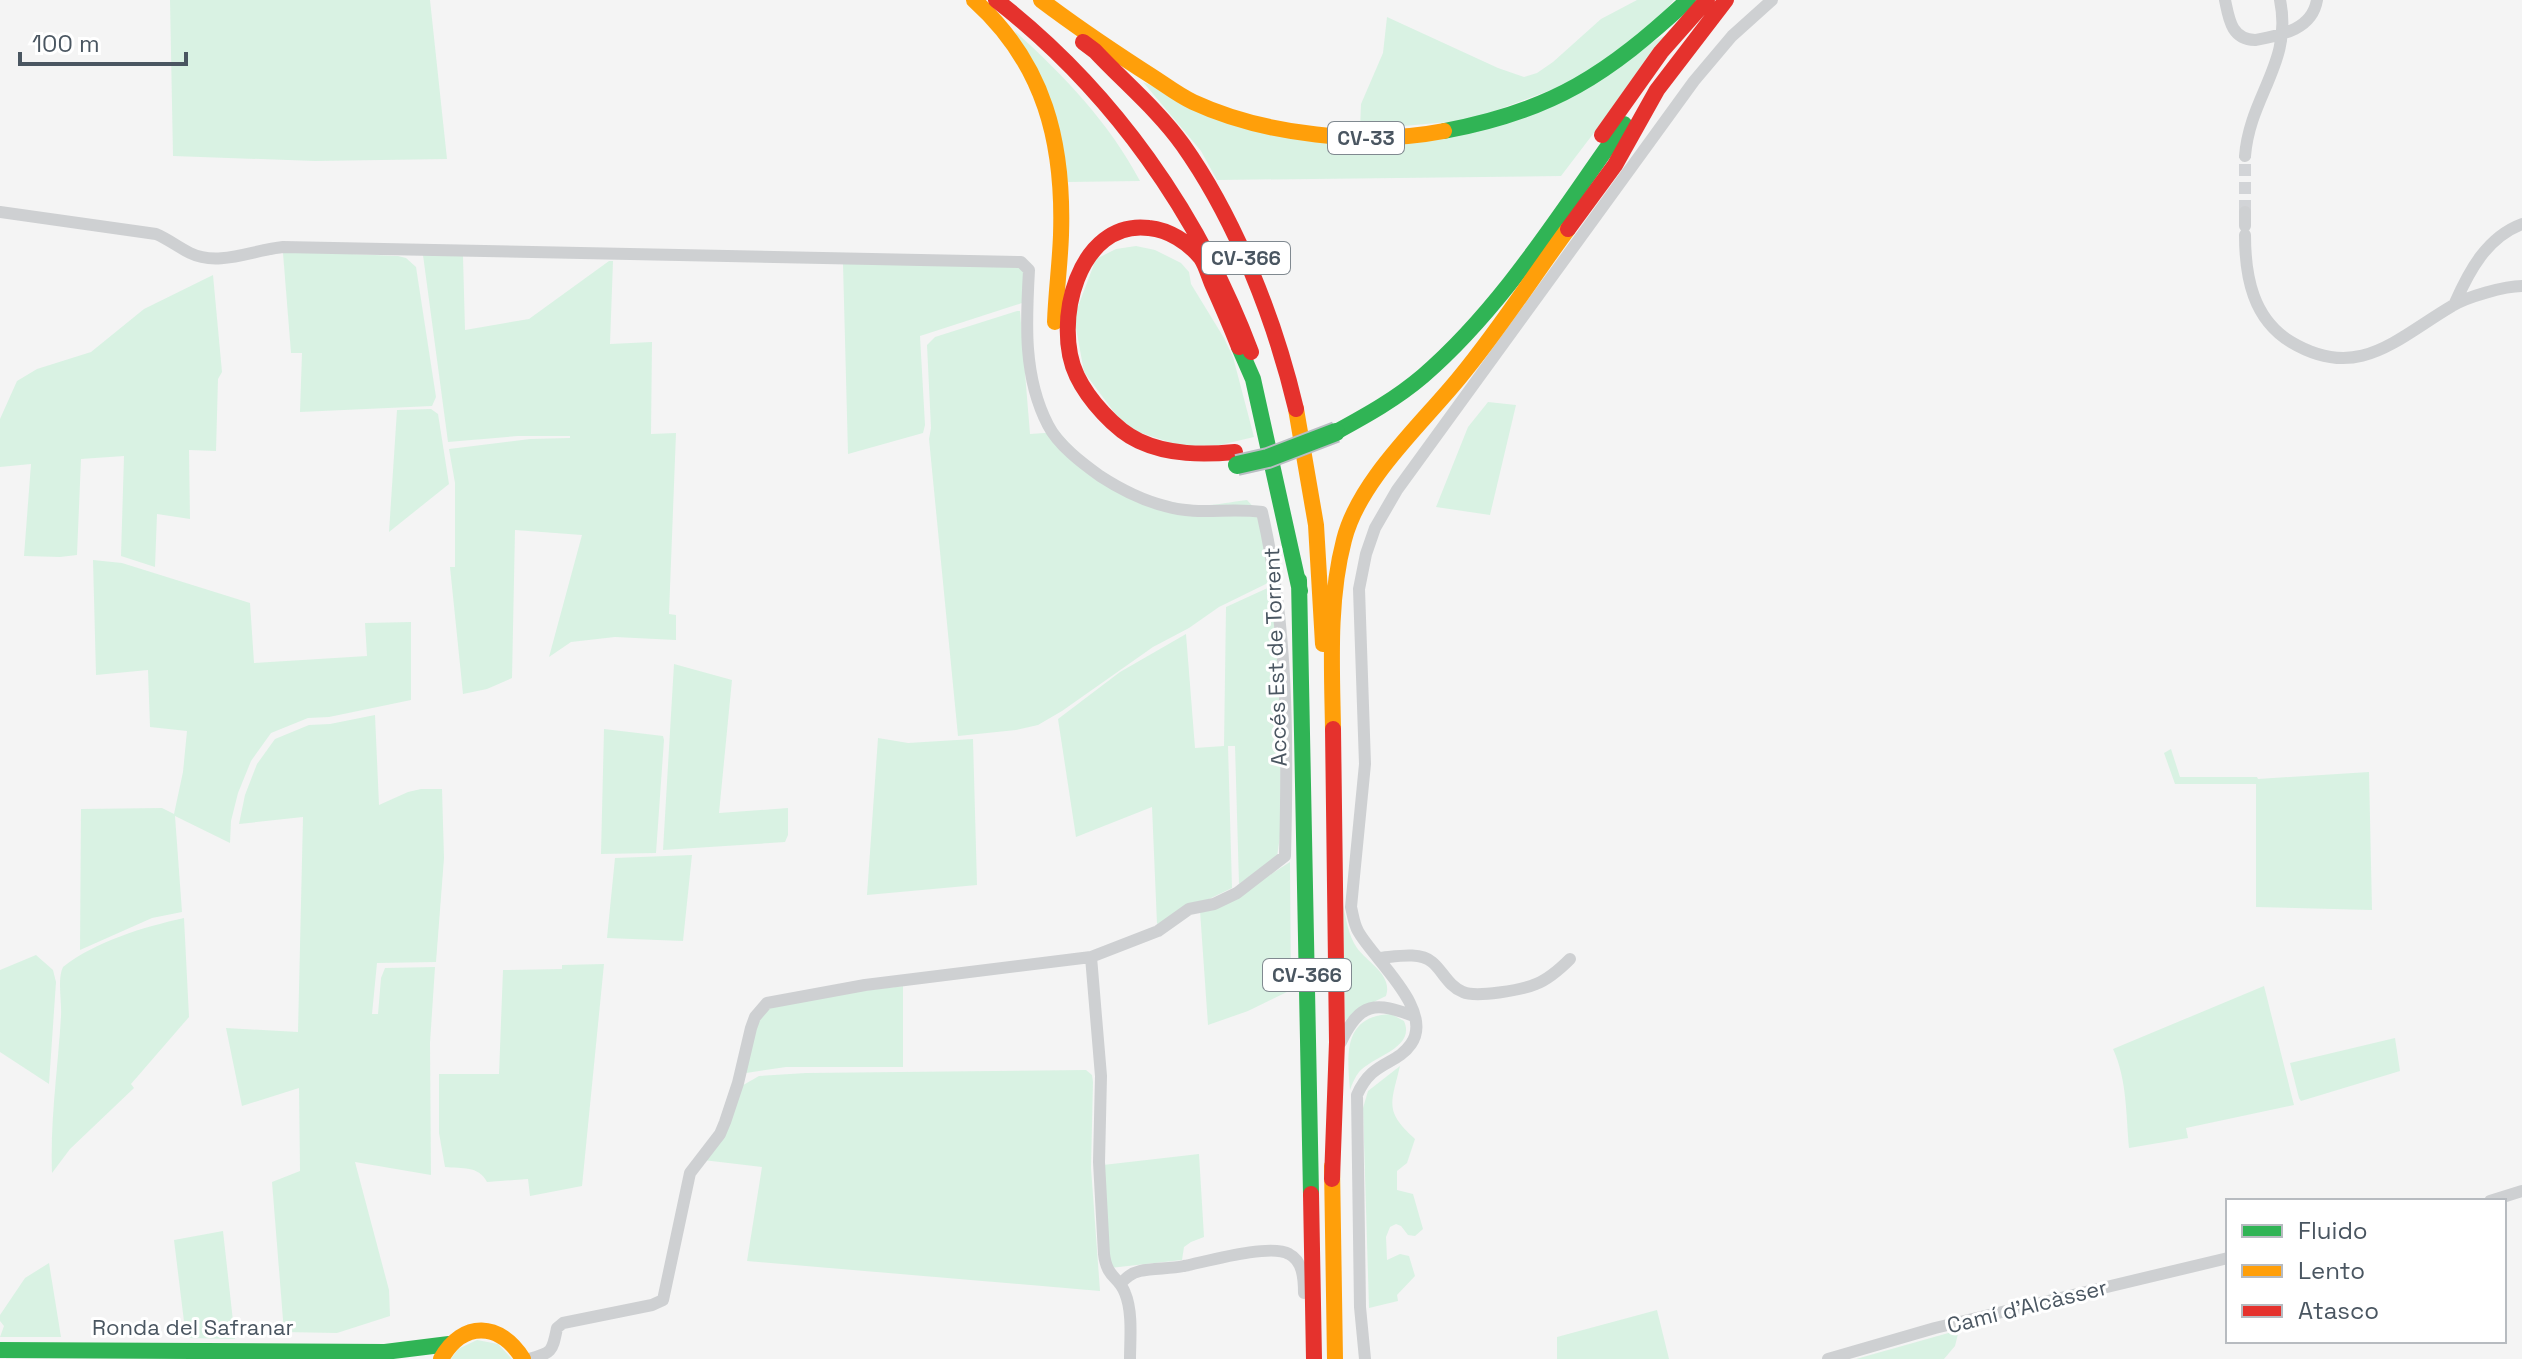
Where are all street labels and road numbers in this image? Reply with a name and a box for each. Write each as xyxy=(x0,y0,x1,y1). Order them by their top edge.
road number: CV-33 xyxy=(1328,122,1404,154)
road number: CV-366 xyxy=(1202,242,1290,274)
street label: Accés Est de Torrent xyxy=(1257,547,1293,767)
road number: CV-366 xyxy=(1263,959,1351,991)
street label: Camí d'Alcàsser xyxy=(1944,1273,2110,1339)
street label: Ronda del Safranar xyxy=(92,1313,294,1341)

